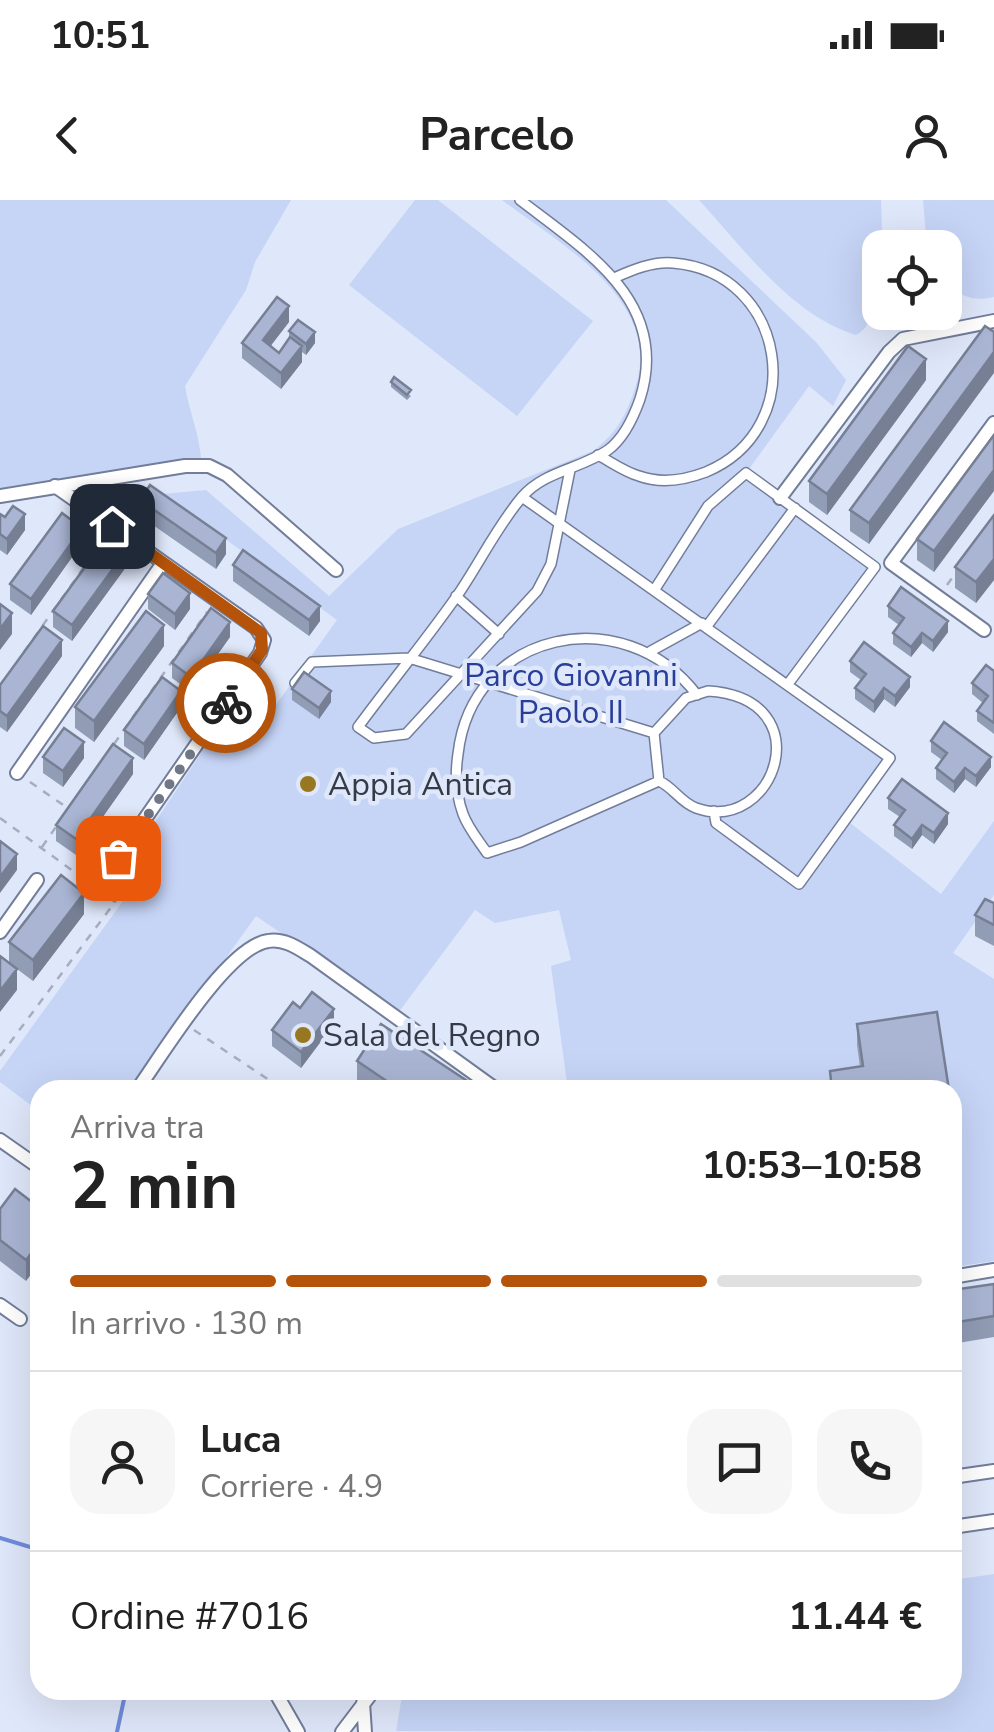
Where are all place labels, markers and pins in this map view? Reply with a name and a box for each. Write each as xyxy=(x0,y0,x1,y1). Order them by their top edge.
pin xyxy=(70,484,155,569)
place label: Appia Antica xyxy=(328,763,513,806)
marker: Appia Antica xyxy=(297,773,319,795)
pin xyxy=(76,816,161,901)
place label: Sala del Regno xyxy=(323,1014,540,1057)
marker: Sala del Regno xyxy=(292,1024,314,1046)

